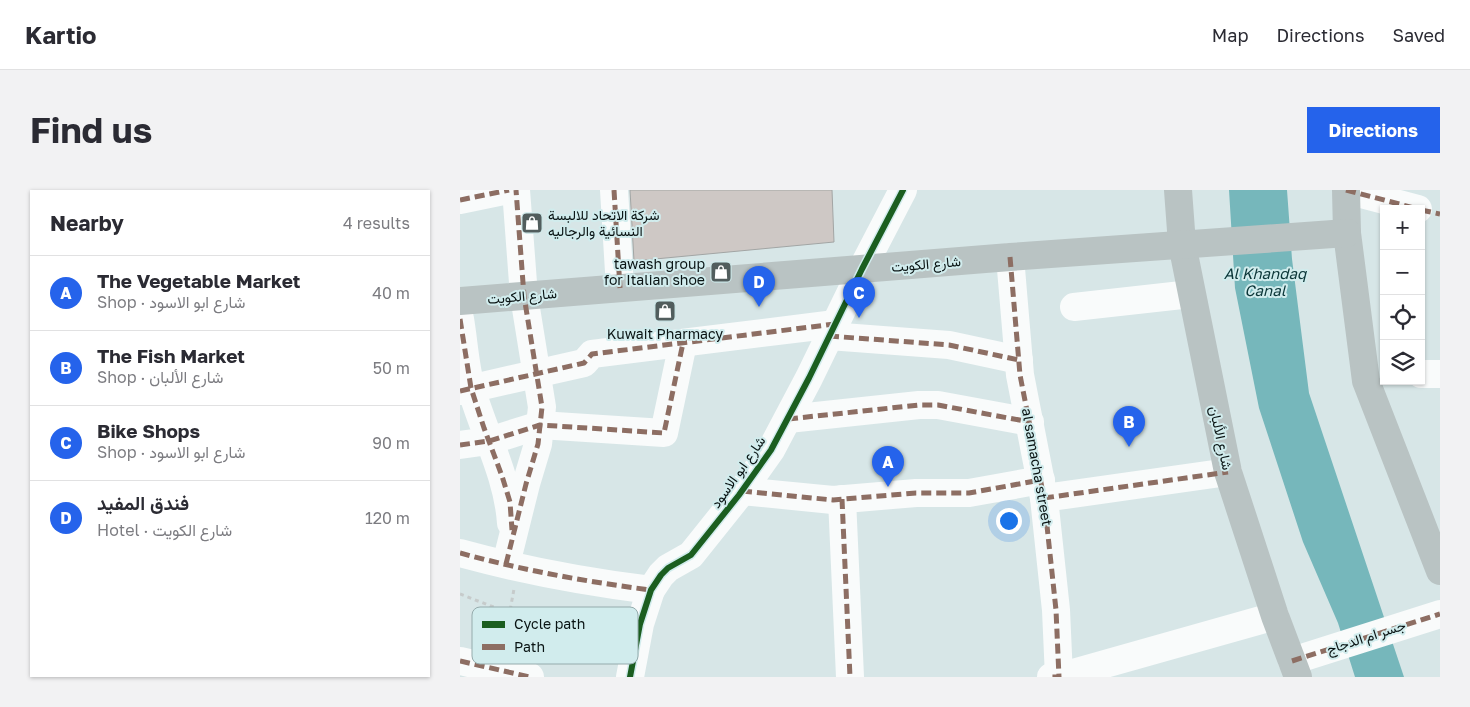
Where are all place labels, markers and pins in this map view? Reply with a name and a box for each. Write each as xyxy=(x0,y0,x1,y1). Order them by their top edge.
place label: شركة الاتحاد للالبسة النسائية والرجاليه xyxy=(548,206,659,240)
shop icon: شركة الاتحاد للالبسة النسائية والرجاليه xyxy=(520,211,544,235)
place label: tawash group for Italian shoe xyxy=(604,255,705,288)
shop icon: tawash group for Italian shoe xyxy=(709,260,733,284)
pin: D xyxy=(743,266,775,307)
pin: C xyxy=(843,277,875,318)
shop icon: Kuwait Pharmacy xyxy=(653,299,677,323)
place label: Kuwait Pharmacy xyxy=(607,325,723,342)
pin: B xyxy=(1113,406,1145,447)
pin: A xyxy=(872,446,904,487)

